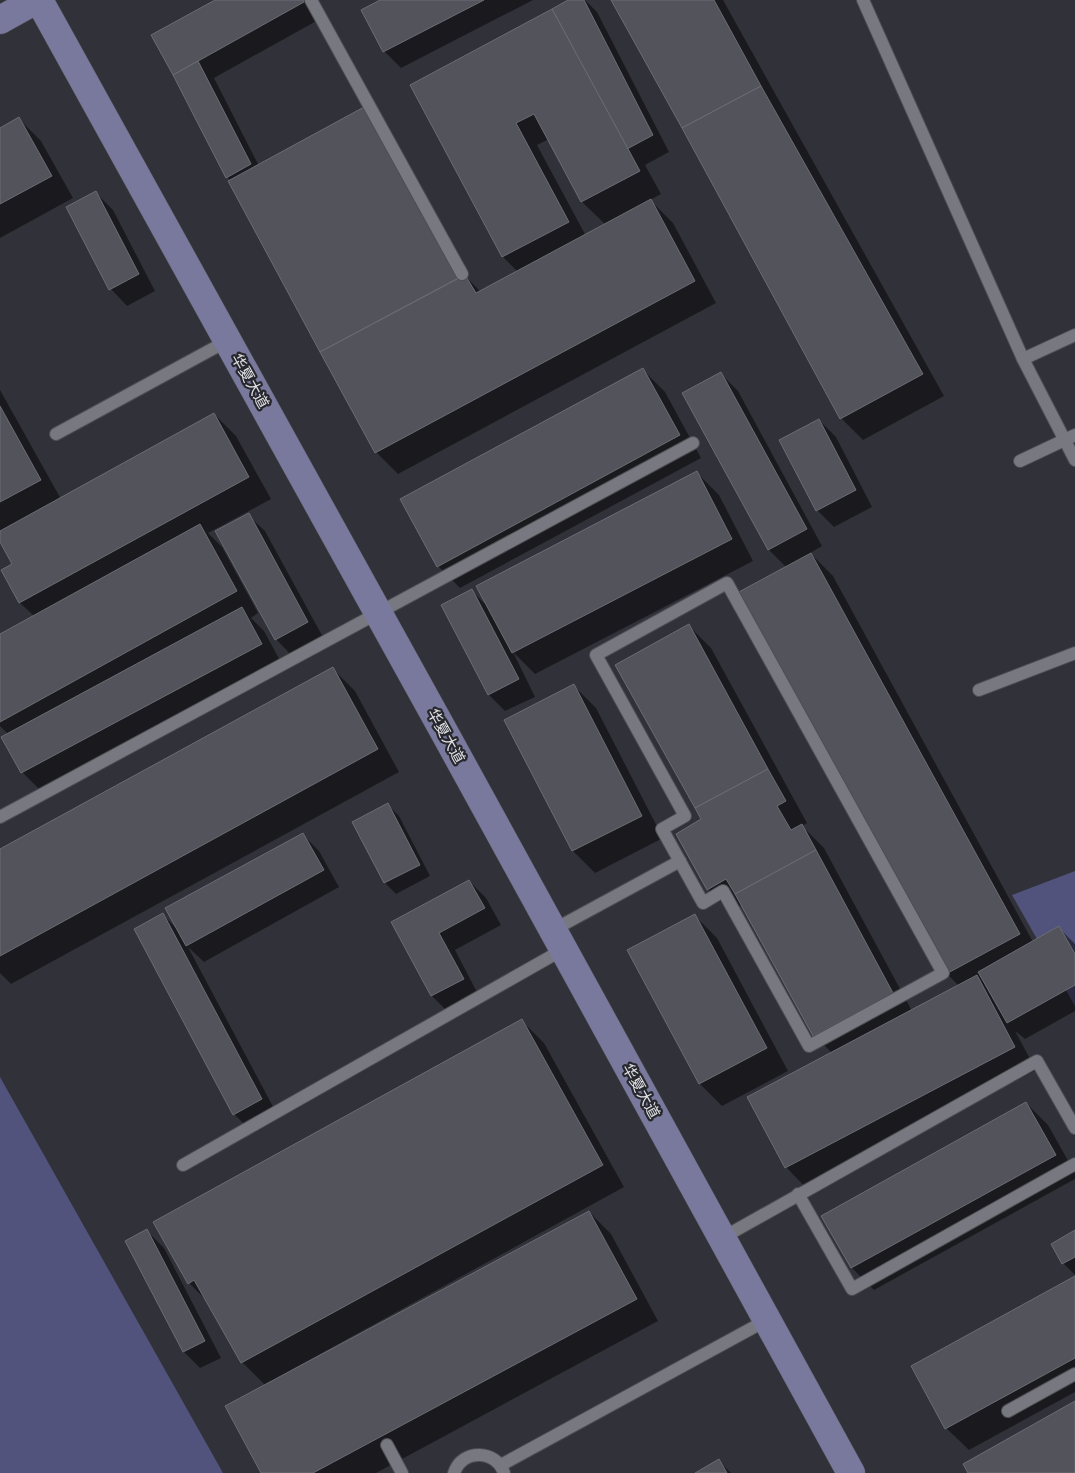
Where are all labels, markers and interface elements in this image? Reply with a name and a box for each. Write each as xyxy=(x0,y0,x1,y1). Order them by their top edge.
street label: 华夏大道 xyxy=(228,350,273,412)
street label: 华夏大道 xyxy=(424,705,469,767)
street label: 华夏大道 xyxy=(619,1060,664,1122)

